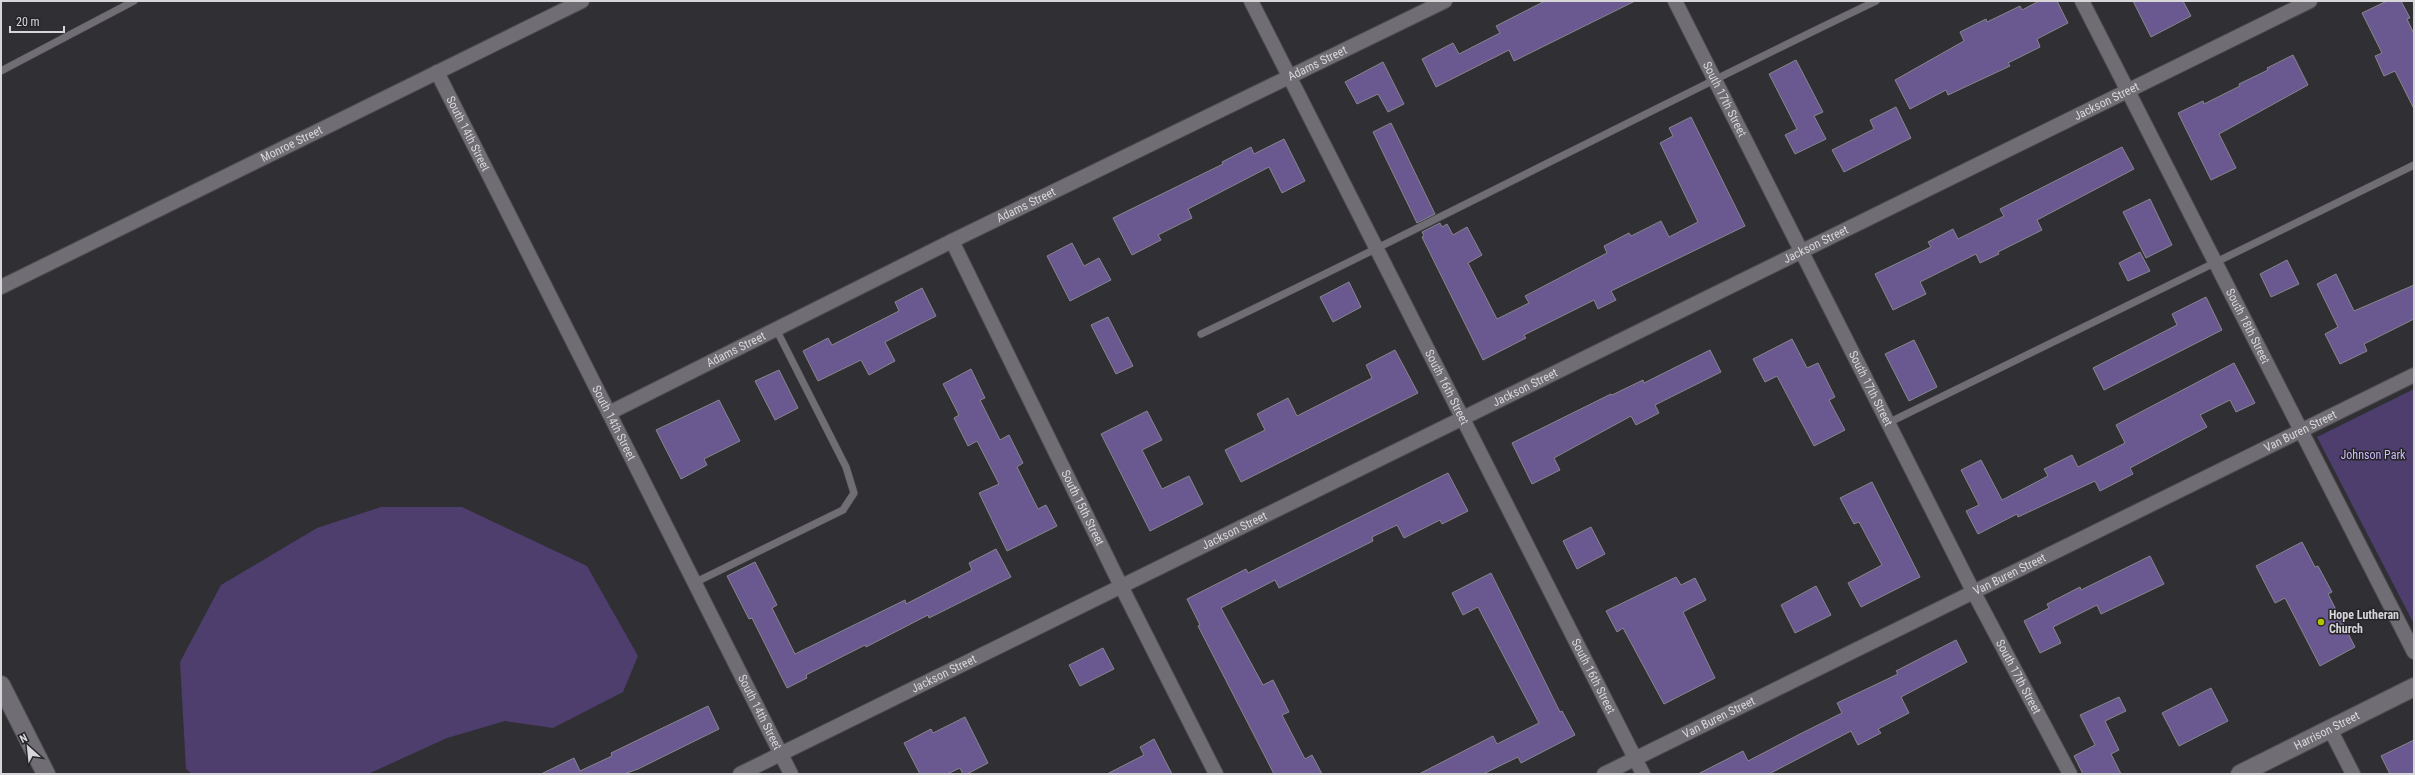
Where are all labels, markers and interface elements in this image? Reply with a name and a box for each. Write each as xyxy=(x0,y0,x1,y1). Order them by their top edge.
scale bar xyxy=(10,8,64,34)
text: 20 m xyxy=(16,15,40,29)
street label: Adams Street xyxy=(1285,43,1350,83)
street label: South 17th Street xyxy=(1700,59,1750,139)
street label: Jackson Street xyxy=(2072,79,2142,123)
street label: South 14th Street xyxy=(443,94,493,174)
street label: Monroe Street xyxy=(259,123,325,165)
street label: Adams Street xyxy=(994,184,1058,225)
street label: Jackson Street xyxy=(1781,222,1851,266)
street label: South 18th Street xyxy=(2223,286,2273,366)
street label: Adams Street xyxy=(704,329,768,370)
street label: South 16th Street xyxy=(1422,347,1472,427)
street label: South 17th Street xyxy=(1846,348,1896,429)
street label: Jackson Street xyxy=(1490,365,1560,409)
street label: South 14th Street xyxy=(589,383,639,463)
street label: Van Buren Street xyxy=(2262,407,2339,455)
park label: Johnson Park xyxy=(2341,448,2406,462)
street label: South 15th Street xyxy=(1058,468,1107,548)
street label: Jackson Street xyxy=(1199,509,1270,553)
street label: Van Buren Street xyxy=(1971,550,2048,598)
place label: Hope Lutheran Church xyxy=(2329,608,2399,636)
marker: Hope Lutheran Church xyxy=(2316,617,2326,627)
street label: South 16th Street xyxy=(1569,636,1618,716)
street label: South 17th Street xyxy=(1993,637,2044,717)
street label: Jackson Street xyxy=(909,652,979,696)
street label: South 14th Street xyxy=(735,672,785,753)
street label: Van Buren Street xyxy=(1680,693,1758,741)
street label: Harrison Street xyxy=(2292,708,2362,753)
north arrow xyxy=(8,727,48,767)
text: N xyxy=(18,731,30,746)

